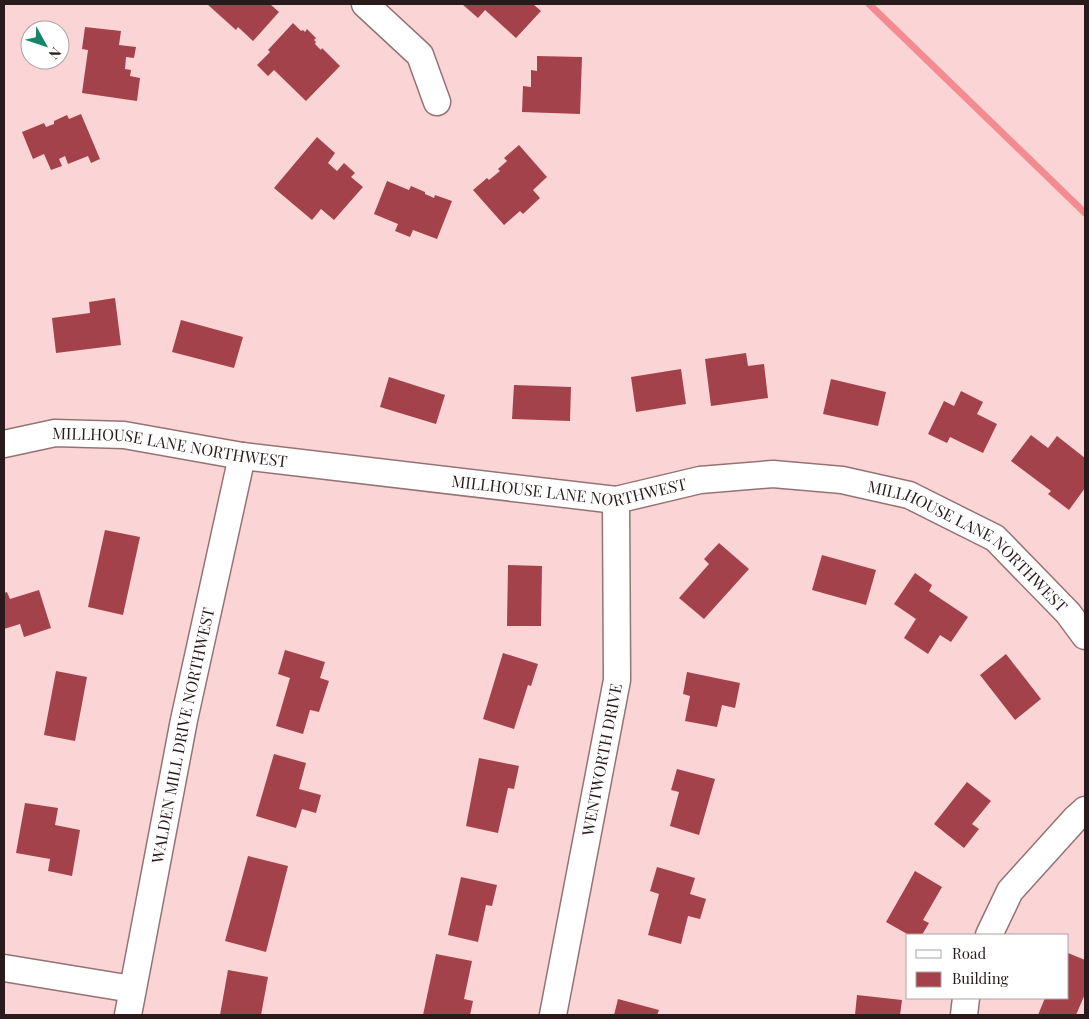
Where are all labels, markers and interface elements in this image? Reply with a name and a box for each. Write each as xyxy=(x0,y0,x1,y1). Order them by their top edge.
north arrow xyxy=(20,20,70,70)
text: N xyxy=(45,44,66,64)
street label: MILLHOUSE LANE NORTHWEST xyxy=(52,422,289,471)
street label: MILLHOUSE LANE NORTHWEST xyxy=(451,470,689,510)
street label: MILLHOUSE LANE NORTHWEST xyxy=(866,475,1072,616)
street label: WALDEN MILL DRIVE NORTHWEST xyxy=(146,605,218,866)
street label: WENTWORTH DRIVE xyxy=(576,682,626,839)
legend xyxy=(906,934,1069,999)
text: Road xyxy=(952,943,986,963)
text: Building xyxy=(952,968,1009,988)

